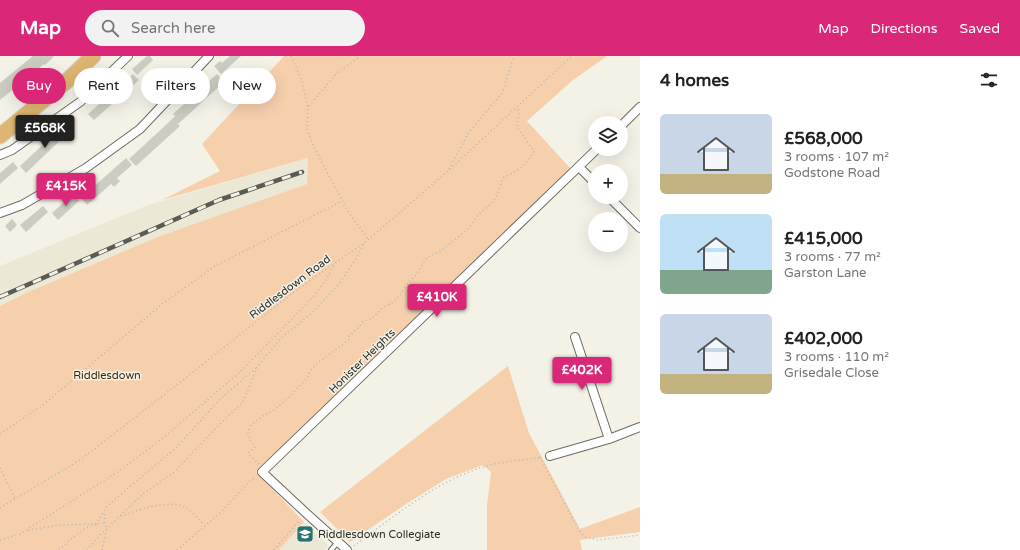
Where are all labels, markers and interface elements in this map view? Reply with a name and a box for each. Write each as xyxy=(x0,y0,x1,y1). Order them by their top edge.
search box xyxy=(85,10,365,46)
text: Map xyxy=(20,17,61,39)
icon: search xyxy=(99,17,121,39)
text: Search here xyxy=(131,19,215,37)
text: Map xyxy=(818,20,849,37)
text: Directions xyxy=(871,20,938,37)
text: Saved xyxy=(960,20,1000,37)
chip: Buy xyxy=(12,68,66,104)
chip: Rent xyxy=(74,68,133,104)
chip: Filters xyxy=(141,68,210,104)
chip: New xyxy=(218,68,276,104)
icon: filters xyxy=(978,69,1000,91)
text: 4 homes xyxy=(660,70,729,91)
pin: £568K xyxy=(17,115,73,149)
map controls xyxy=(588,116,628,252)
button: layers xyxy=(588,116,628,156)
text: £568K xyxy=(24,120,66,136)
text: £568,000 xyxy=(784,128,863,149)
icon: home xyxy=(692,130,740,178)
text: 3 rooms · 107 m² xyxy=(784,149,889,165)
button: + xyxy=(588,164,628,204)
text: Godstone Road xyxy=(784,165,880,181)
pin: £415K xyxy=(38,173,94,207)
text: £415K xyxy=(45,178,87,194)
button: − xyxy=(588,212,628,252)
text: £415,000 xyxy=(784,228,863,249)
icon: home xyxy=(692,230,740,278)
text: 3 rooms · 77 m² xyxy=(784,249,881,265)
street label: Riddlesdown Road xyxy=(247,252,333,322)
text: Garston Lane xyxy=(784,265,866,281)
pin: £410K xyxy=(409,284,465,318)
text: £410K xyxy=(416,289,458,305)
street label: Honister Heights xyxy=(326,326,398,396)
text: £402,000 xyxy=(784,328,863,349)
icon: home xyxy=(692,330,740,378)
text: 3 rooms · 110 m² xyxy=(784,349,889,365)
pin: £402K xyxy=(554,357,610,391)
text: £402K xyxy=(561,362,603,378)
text: Grisedale Close xyxy=(784,365,879,381)
park label: Riddlesdown xyxy=(73,369,141,382)
school or university icon: Riddlesdown Collegiate xyxy=(295,524,315,544)
place label: Riddlesdown Collegiate xyxy=(318,528,440,541)

